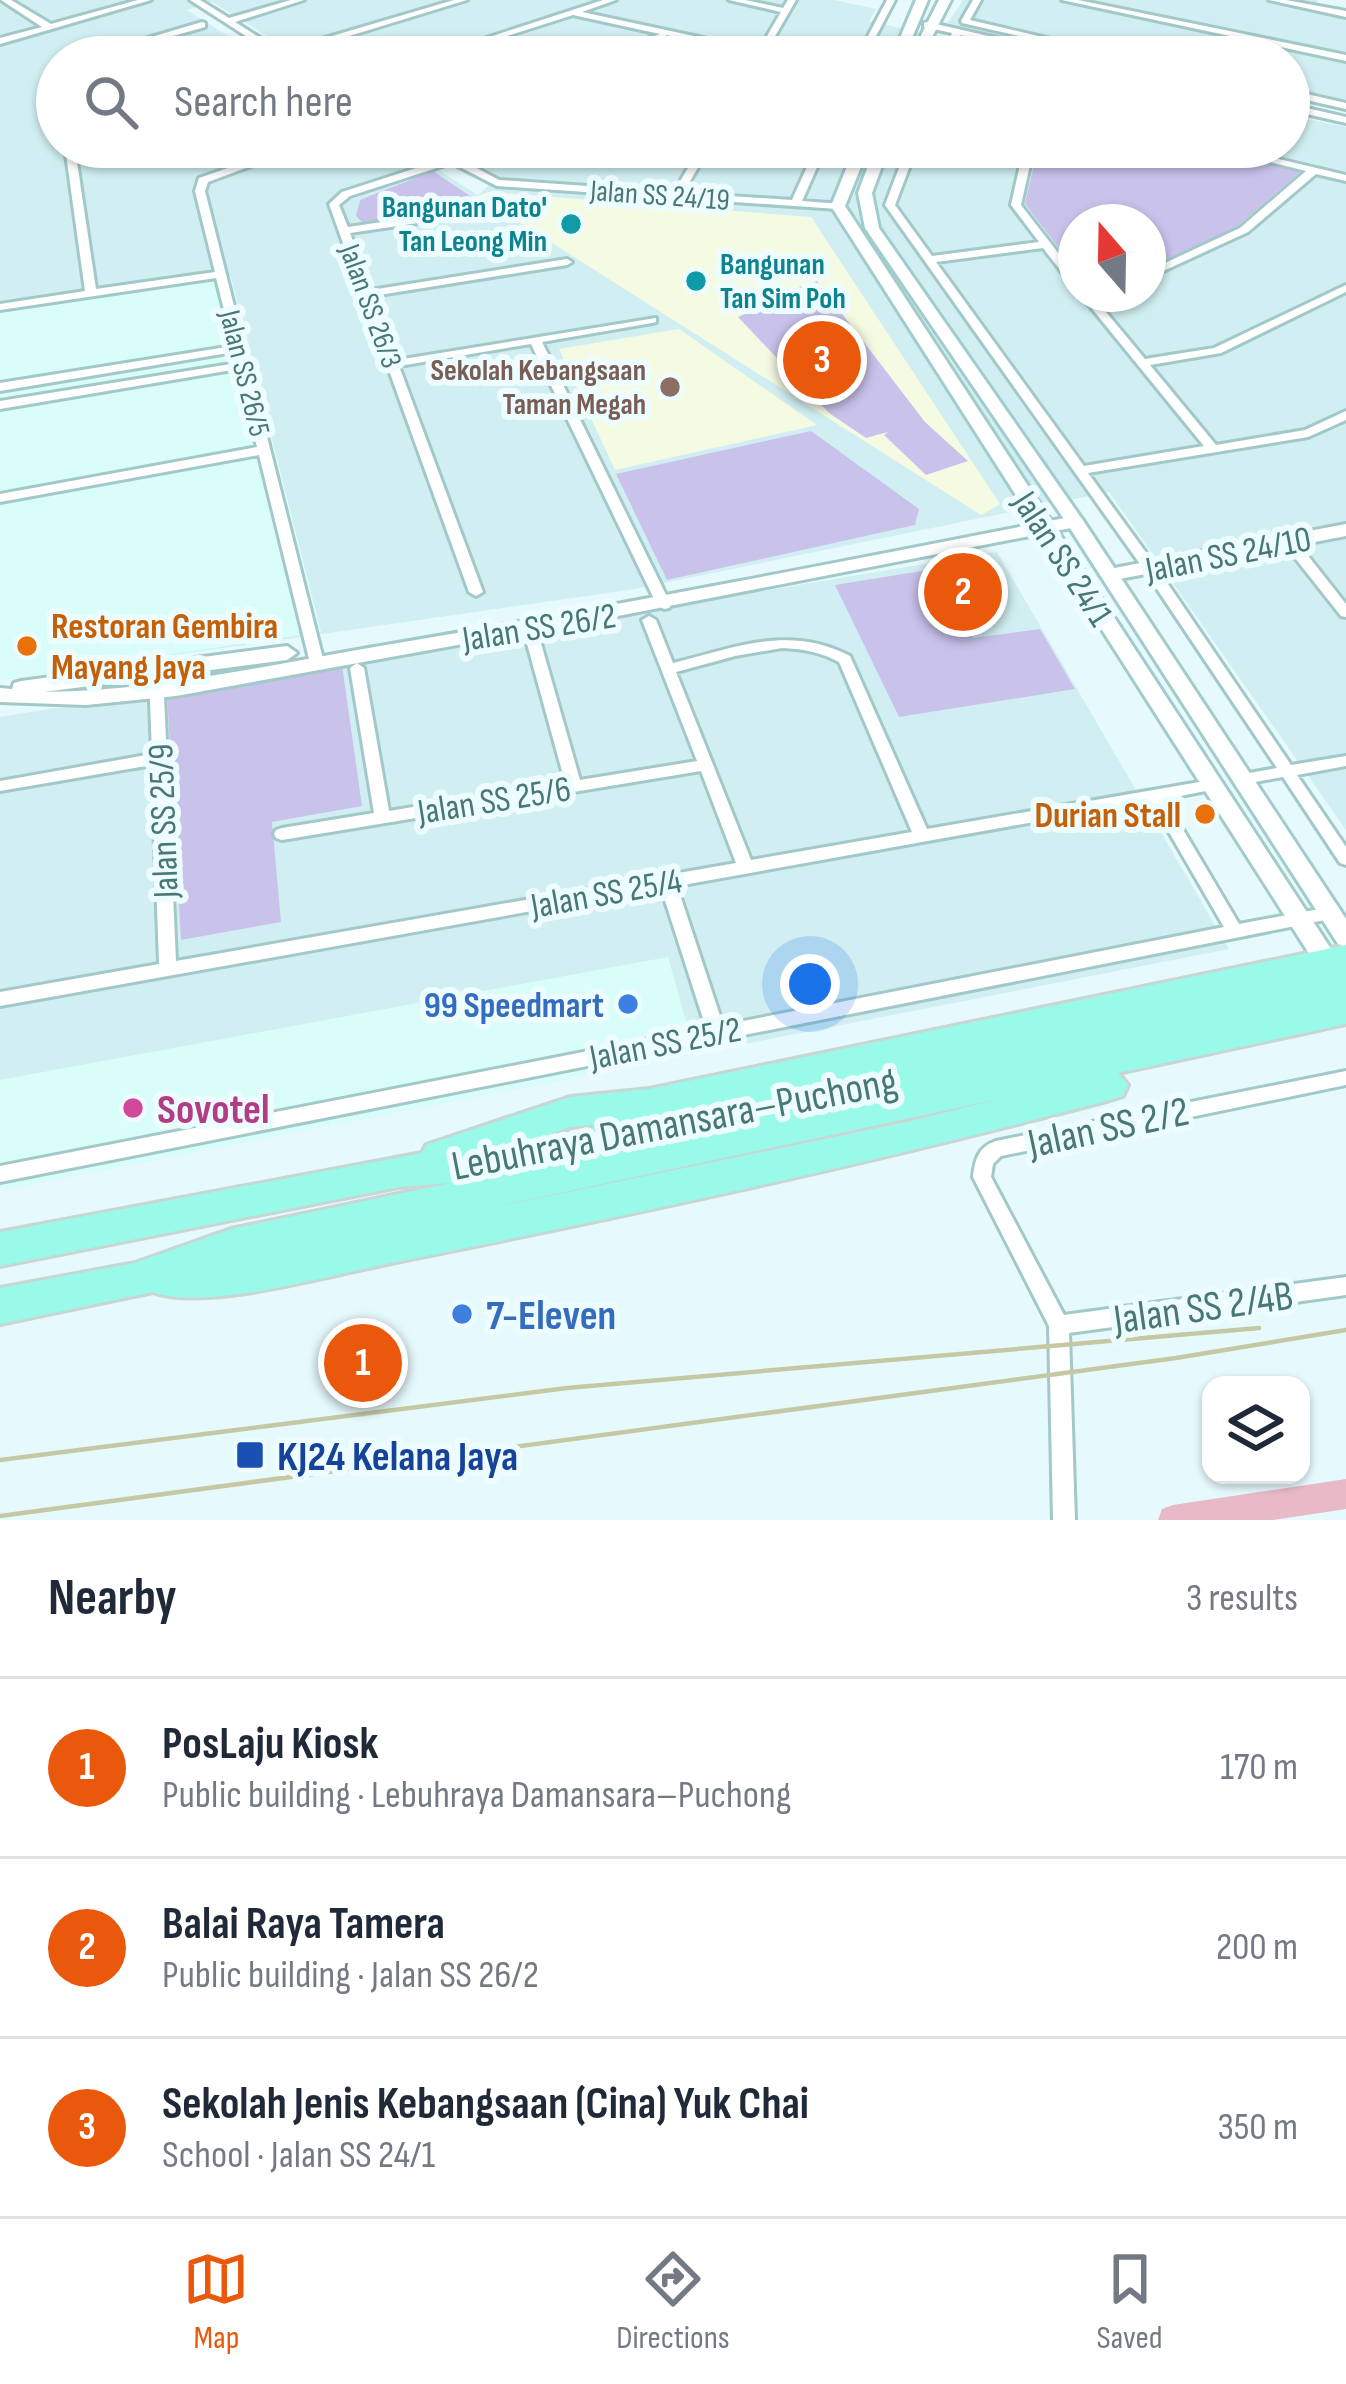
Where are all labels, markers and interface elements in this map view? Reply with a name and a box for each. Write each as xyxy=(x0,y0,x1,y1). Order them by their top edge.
search box xyxy=(36,36,1310,168)
icon: search xyxy=(78,69,144,135)
text: Search here xyxy=(174,75,353,130)
street label: Jalan SS 24/19 xyxy=(588,173,731,219)
place label: Bangunan Dato' Tan Leong Min xyxy=(382,190,547,260)
north arrow xyxy=(1058,204,1166,312)
marker: Bangunan Dato' Tan Leong Min xyxy=(558,211,584,237)
street label: Jalan SS 26/3 xyxy=(331,239,409,373)
place label: Bangunan Tan Sim Poh xyxy=(720,247,846,317)
marker: Bangunan Tan Sim Poh xyxy=(683,268,709,294)
street label: Jalan SS 26/5 xyxy=(211,305,277,440)
pin: 3 xyxy=(783,315,861,405)
place label: Sekolah Kebangsaan Taman Megah xyxy=(430,353,646,423)
marker: Sekolah Kebangsaan Taman Megah xyxy=(657,374,683,400)
street label: Jalan SS 24/1 xyxy=(1002,483,1121,635)
street label: Jalan SS 24/10 xyxy=(1141,518,1315,593)
pin: 2 xyxy=(924,547,1002,637)
street label: Jalan SS 26/2 xyxy=(459,595,619,662)
place label: Restoran Gembira Mayang Jaya xyxy=(51,606,278,690)
marker: Restoran Gembira Mayang Jaya xyxy=(14,633,40,659)
street label: Jalan SS 25/9 xyxy=(140,743,189,900)
street label: Jalan SS 25/6 xyxy=(414,768,574,835)
place label: Durian Stall xyxy=(1034,795,1181,838)
marker: Durian Stall xyxy=(1192,801,1218,827)
street label: Jalan SS 25/4 xyxy=(527,860,685,929)
your location xyxy=(780,954,840,1014)
place label: 99 Speedmart xyxy=(424,985,604,1028)
marker: 99 Speedmart xyxy=(615,991,641,1017)
street label: Jalan SS 25/2 xyxy=(585,1009,745,1080)
street label: Lebuhraya Damansara–Puchong xyxy=(448,1056,901,1193)
place label: Sovotel xyxy=(157,1085,270,1136)
street label: Jalan SS 2/2 xyxy=(1022,1087,1194,1171)
marker: Sovotel xyxy=(120,1095,146,1121)
street label: Jalan SS 2/4B xyxy=(1109,1271,1296,1346)
place label: 7-Eleven xyxy=(486,1291,616,1342)
marker: 7-Eleven xyxy=(449,1301,475,1327)
pin: 1 xyxy=(324,1318,402,1408)
map controls xyxy=(1202,1376,1310,1484)
button: layers xyxy=(1202,1376,1310,1484)
place label: KJ24 Kelana Jaya xyxy=(277,1432,518,1483)
marker: KJ24 Kelana Jaya xyxy=(234,1439,266,1471)
text: Nearby xyxy=(48,1568,177,1629)
text: 3 results xyxy=(1186,1575,1298,1622)
text: PosLaju Kiosk xyxy=(162,1717,379,1772)
text: 1 xyxy=(79,1744,95,1791)
text: 170 m xyxy=(1220,1744,1298,1791)
text: Public building · Lebuhraya Damansara–Puchong xyxy=(162,1772,791,1819)
text: Balai Raya Tamera xyxy=(162,1897,445,1952)
text: 2 xyxy=(78,1924,96,1971)
text: 200 m xyxy=(1216,1924,1298,1971)
text: Public building · Jalan SS 26/2 xyxy=(162,1952,539,1999)
text: Sekolah Jenis Kebangsaan (Cina) Yuk Chai xyxy=(162,2077,809,2132)
text: 3 xyxy=(78,2104,96,2151)
text: 350 m xyxy=(1217,2104,1298,2151)
text: School · Jalan SS 24/1 xyxy=(162,2132,435,2179)
tab: Map xyxy=(183,2246,249,2358)
tab: Directions xyxy=(616,2246,730,2358)
tab: Saved xyxy=(1096,2246,1163,2358)

